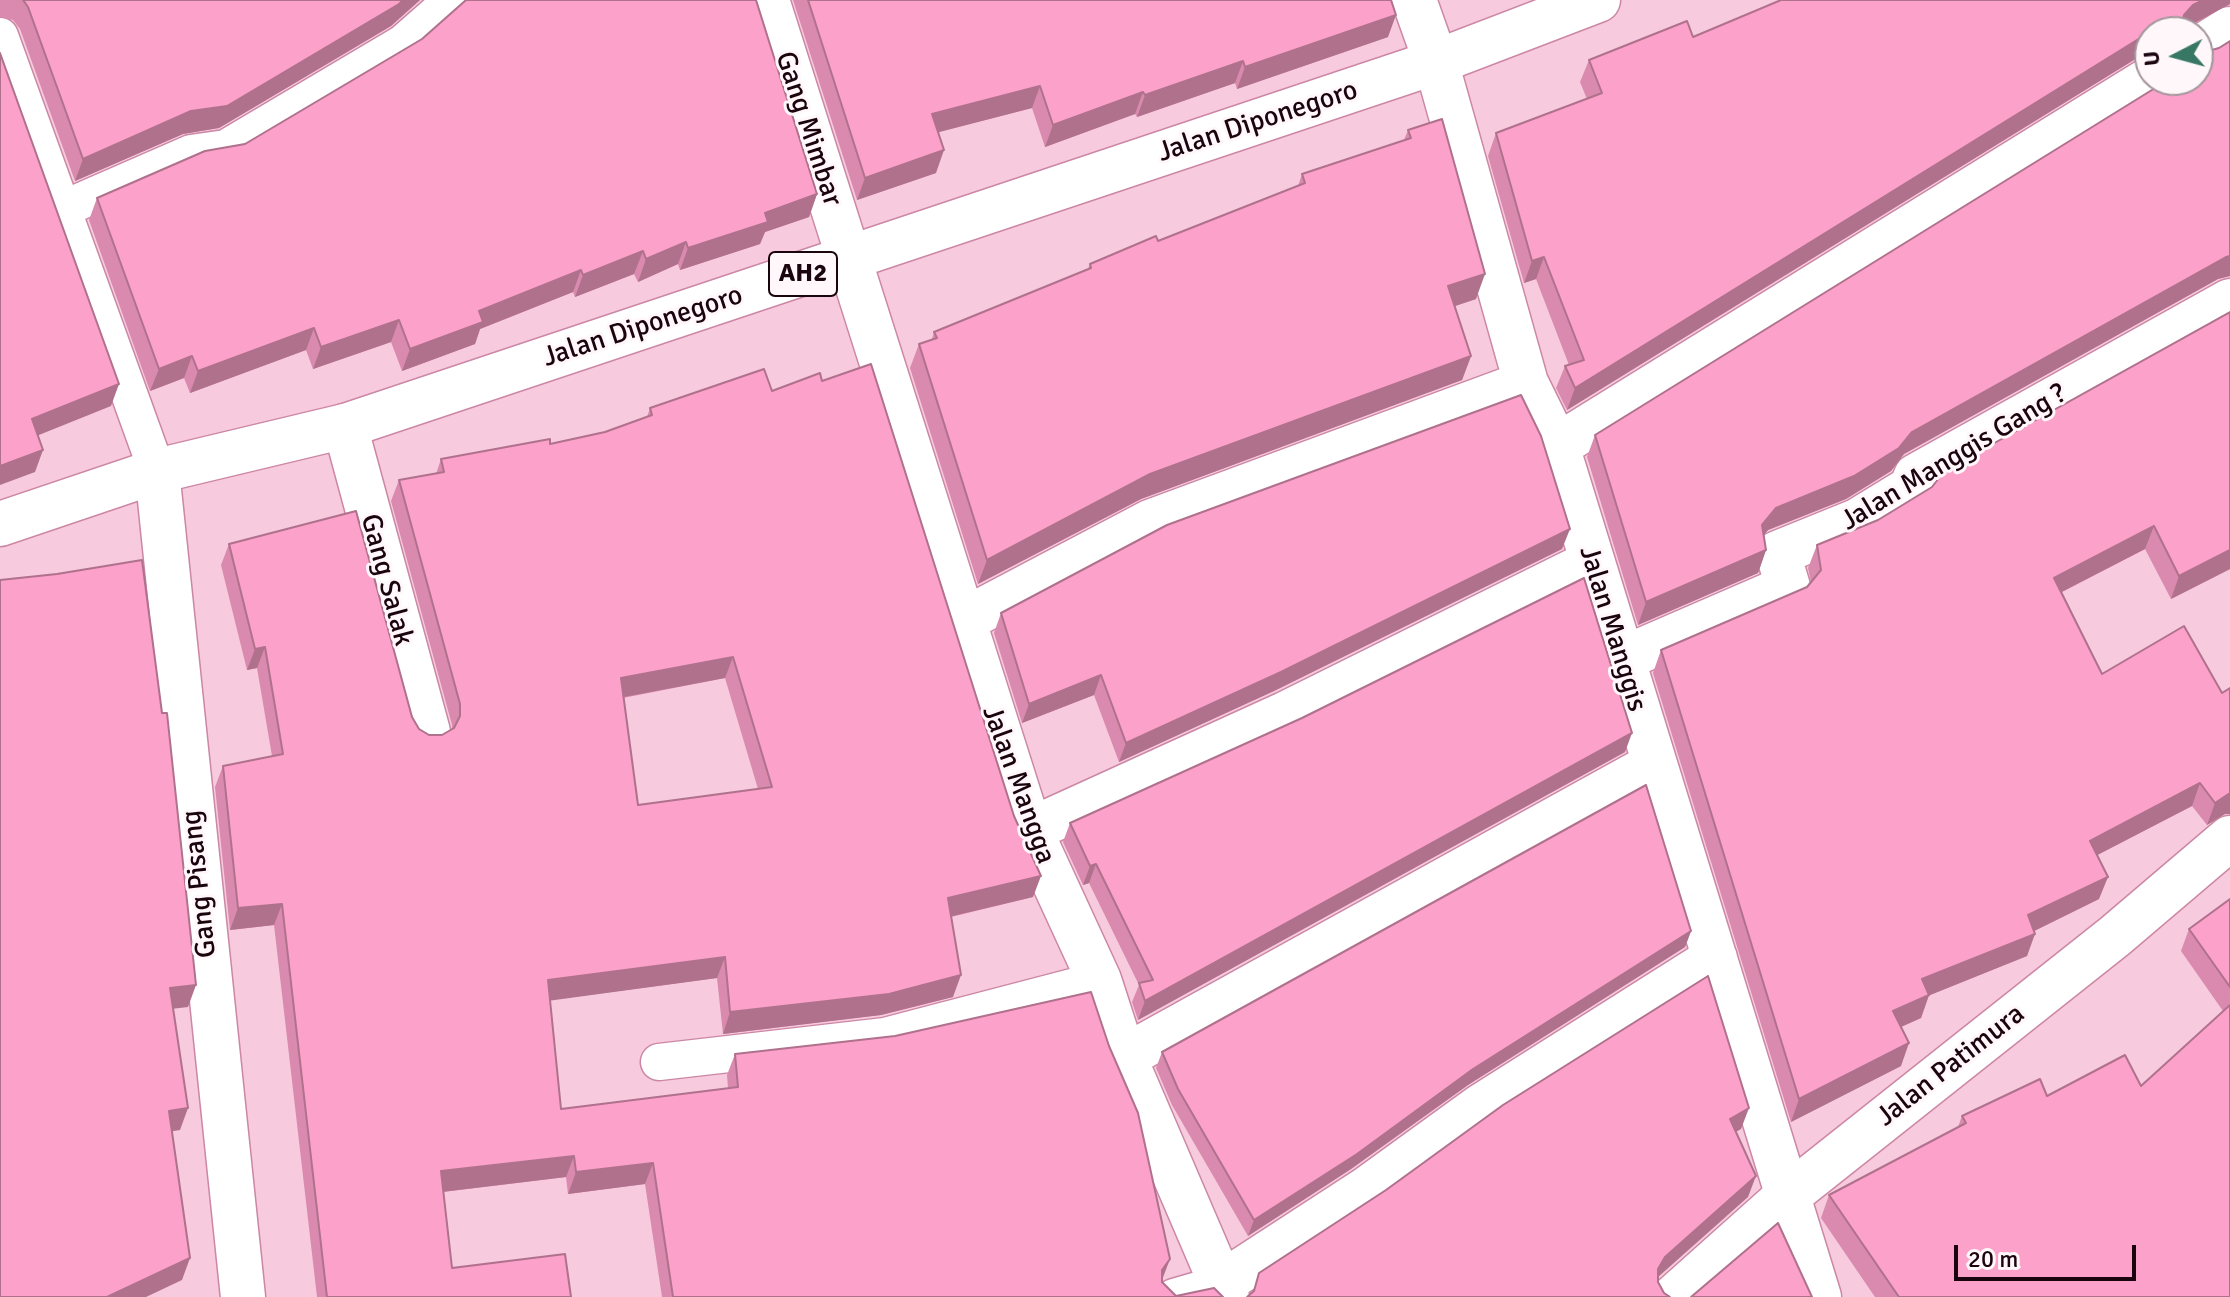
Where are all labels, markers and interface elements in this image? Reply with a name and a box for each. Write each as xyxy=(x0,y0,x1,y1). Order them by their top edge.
north arrow xyxy=(2134,16,2214,96)
street label: Gang Mimbar xyxy=(767,48,849,210)
text: U xyxy=(2137,50,2166,67)
street label: Jalan Diponegoro xyxy=(1154,74,1362,170)
road number: AH2 xyxy=(769,252,837,296)
street label: Jalan Diponegoro xyxy=(539,279,747,375)
street label: Jalan Manggis Gang ? xyxy=(1835,377,2073,539)
street label: Gang Salak xyxy=(352,511,420,649)
street label: Jalan Manggis xyxy=(1571,542,1653,716)
street label: Jalan Mangga xyxy=(974,701,1062,869)
street label: Gang Pisang xyxy=(176,808,224,960)
street label: Jalan Patimura xyxy=(1870,998,2032,1134)
scale bar xyxy=(1958,1229,2140,1279)
text: 20 m xyxy=(1968,1244,2018,1274)

